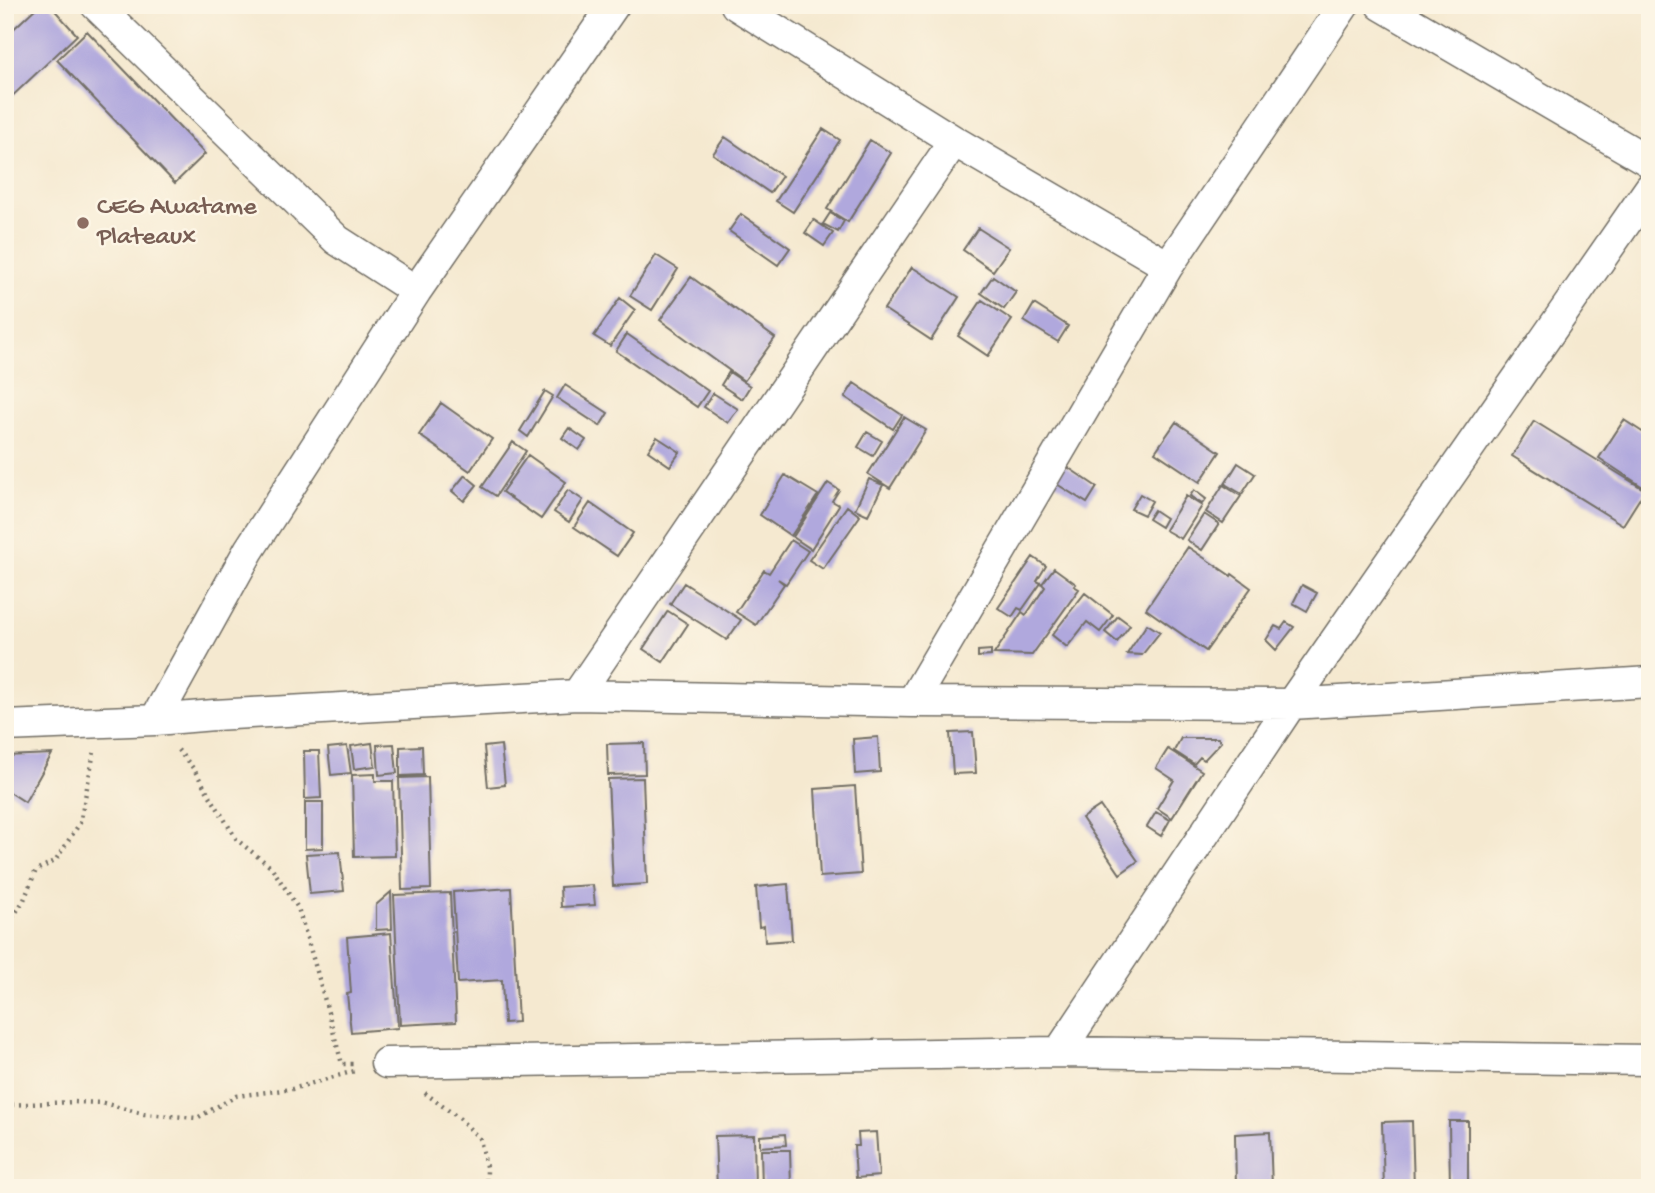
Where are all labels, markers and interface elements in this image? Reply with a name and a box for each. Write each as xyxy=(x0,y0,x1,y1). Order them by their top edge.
place label: CEG Awatame Plateaux xyxy=(96,193,257,254)
marker: CEG Awatame Plateaux xyxy=(75,215,91,231)

